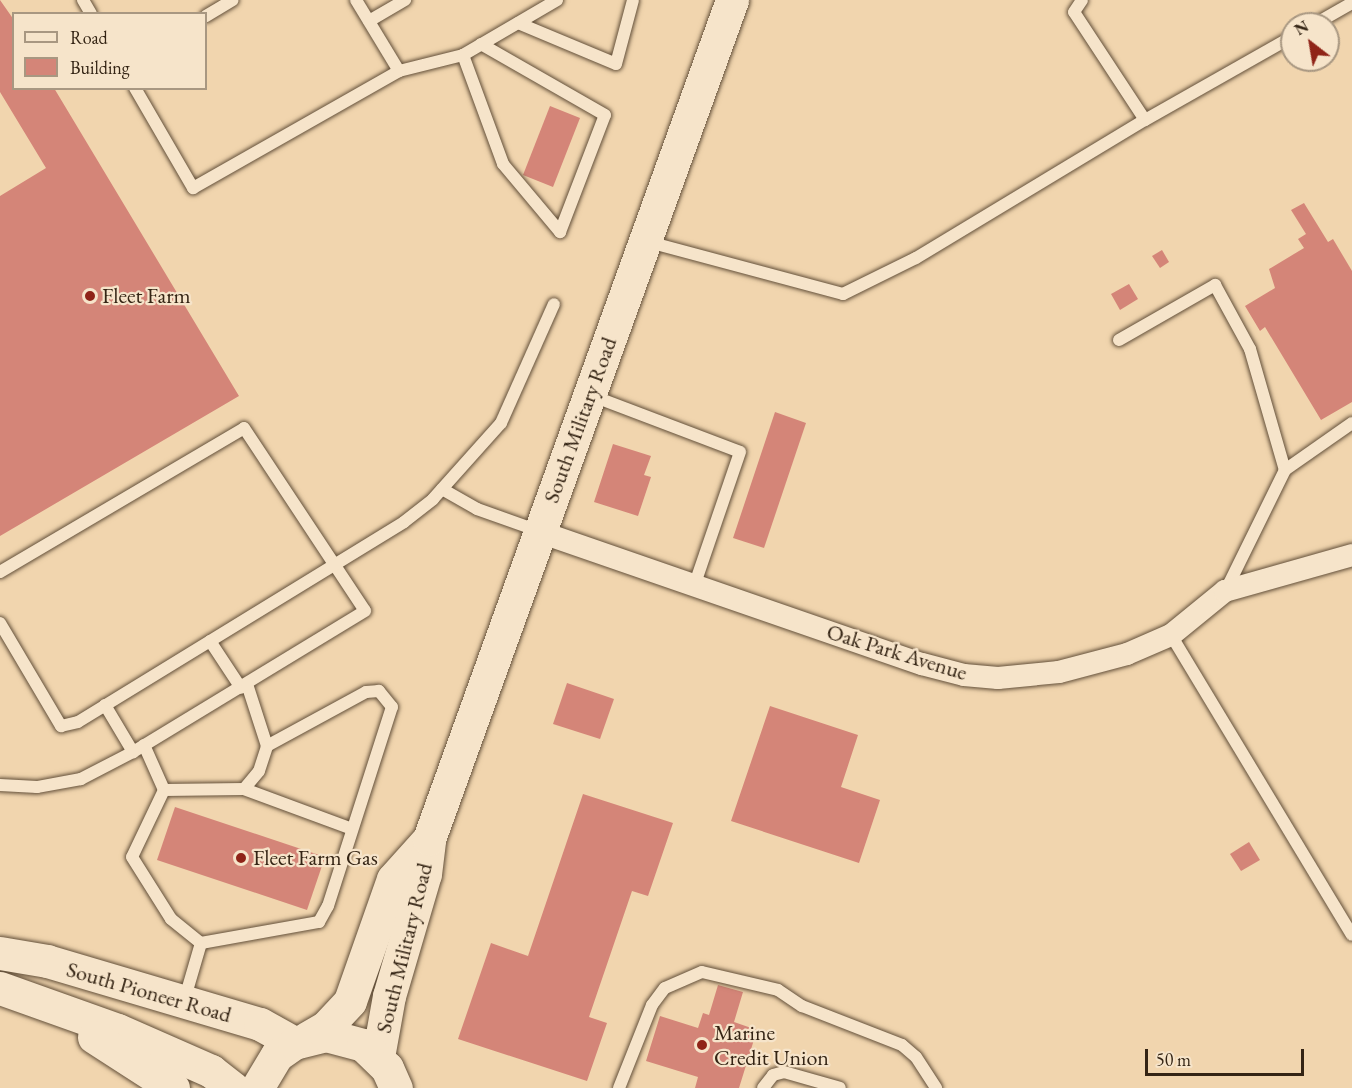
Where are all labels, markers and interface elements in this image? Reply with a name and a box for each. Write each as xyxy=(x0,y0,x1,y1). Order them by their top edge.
legend xyxy=(12,12,207,90)
north arrow xyxy=(1280,12,1340,72)
text: N xyxy=(1291,16,1312,40)
text: Road xyxy=(70,26,108,49)
text: Building xyxy=(70,56,130,79)
place label: Fleet Farm xyxy=(102,283,191,309)
marker: Fleet Farm xyxy=(83,289,97,303)
street label: South Military Road xyxy=(538,334,622,506)
street label: Oak Park Avenue xyxy=(824,618,970,686)
place label: Fleet Farm Gas xyxy=(253,845,378,871)
marker: Fleet Farm Gas xyxy=(234,851,248,865)
street label: South Military Road xyxy=(370,860,438,1036)
street label: South Pioneer Road xyxy=(64,956,234,1028)
place label: Marine Credit Union xyxy=(714,1019,829,1070)
scale bar xyxy=(1148,1037,1307,1075)
marker: Marine Credit Union xyxy=(695,1038,709,1052)
text: 50 m xyxy=(1156,1048,1191,1071)

